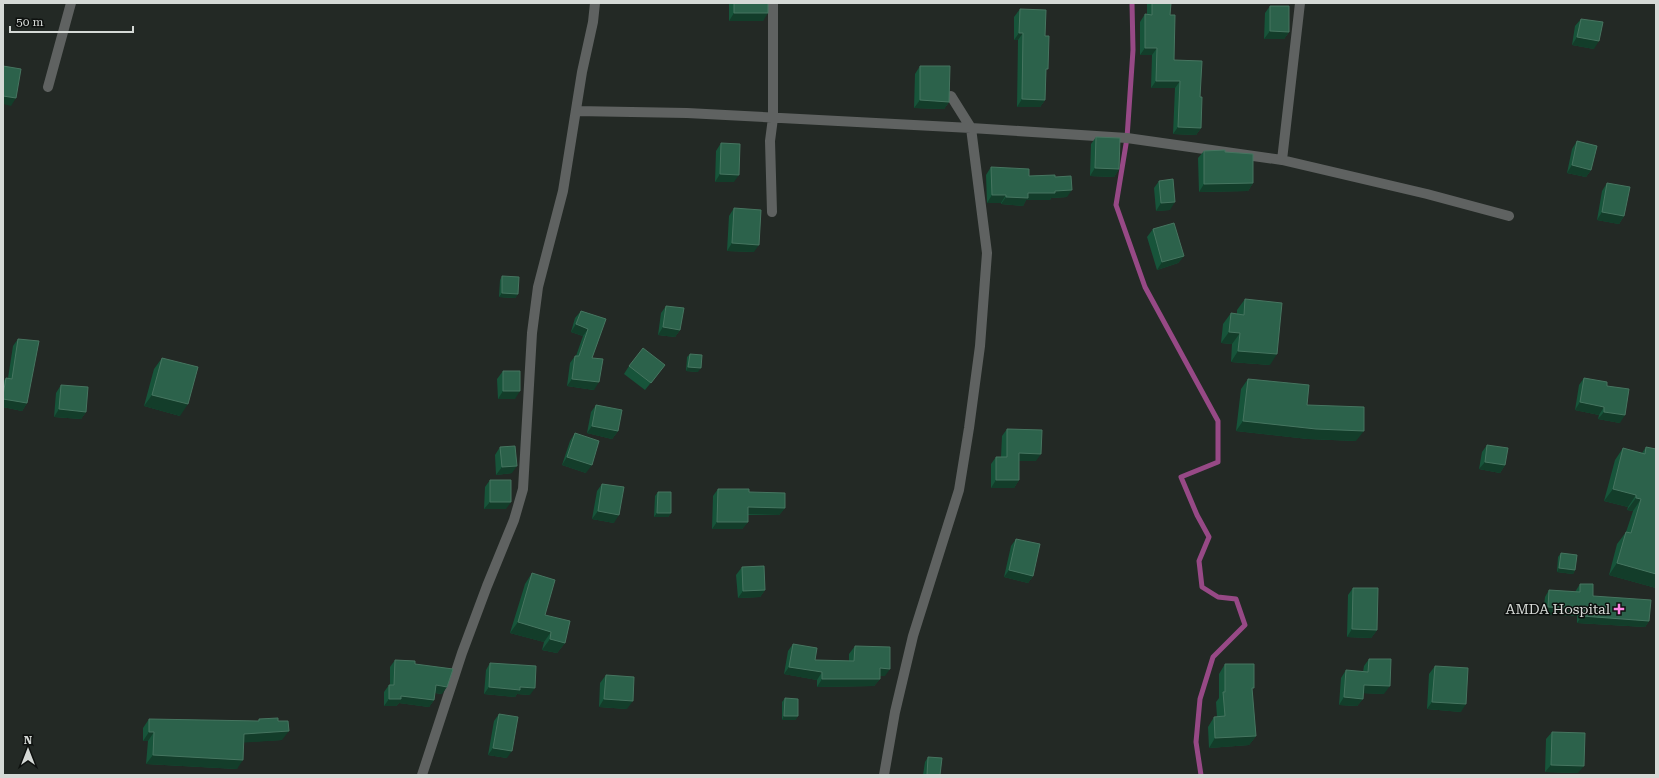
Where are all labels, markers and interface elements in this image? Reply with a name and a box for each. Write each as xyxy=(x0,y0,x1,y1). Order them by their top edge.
scale bar xyxy=(10,8,133,34)
text: 50 m xyxy=(16,15,43,29)
place label: AMDA Hospital xyxy=(1506,601,1611,617)
marker: AMDA Hospital xyxy=(1613,603,1625,615)
north arrow xyxy=(8,730,48,770)
text: N xyxy=(24,734,33,747)

